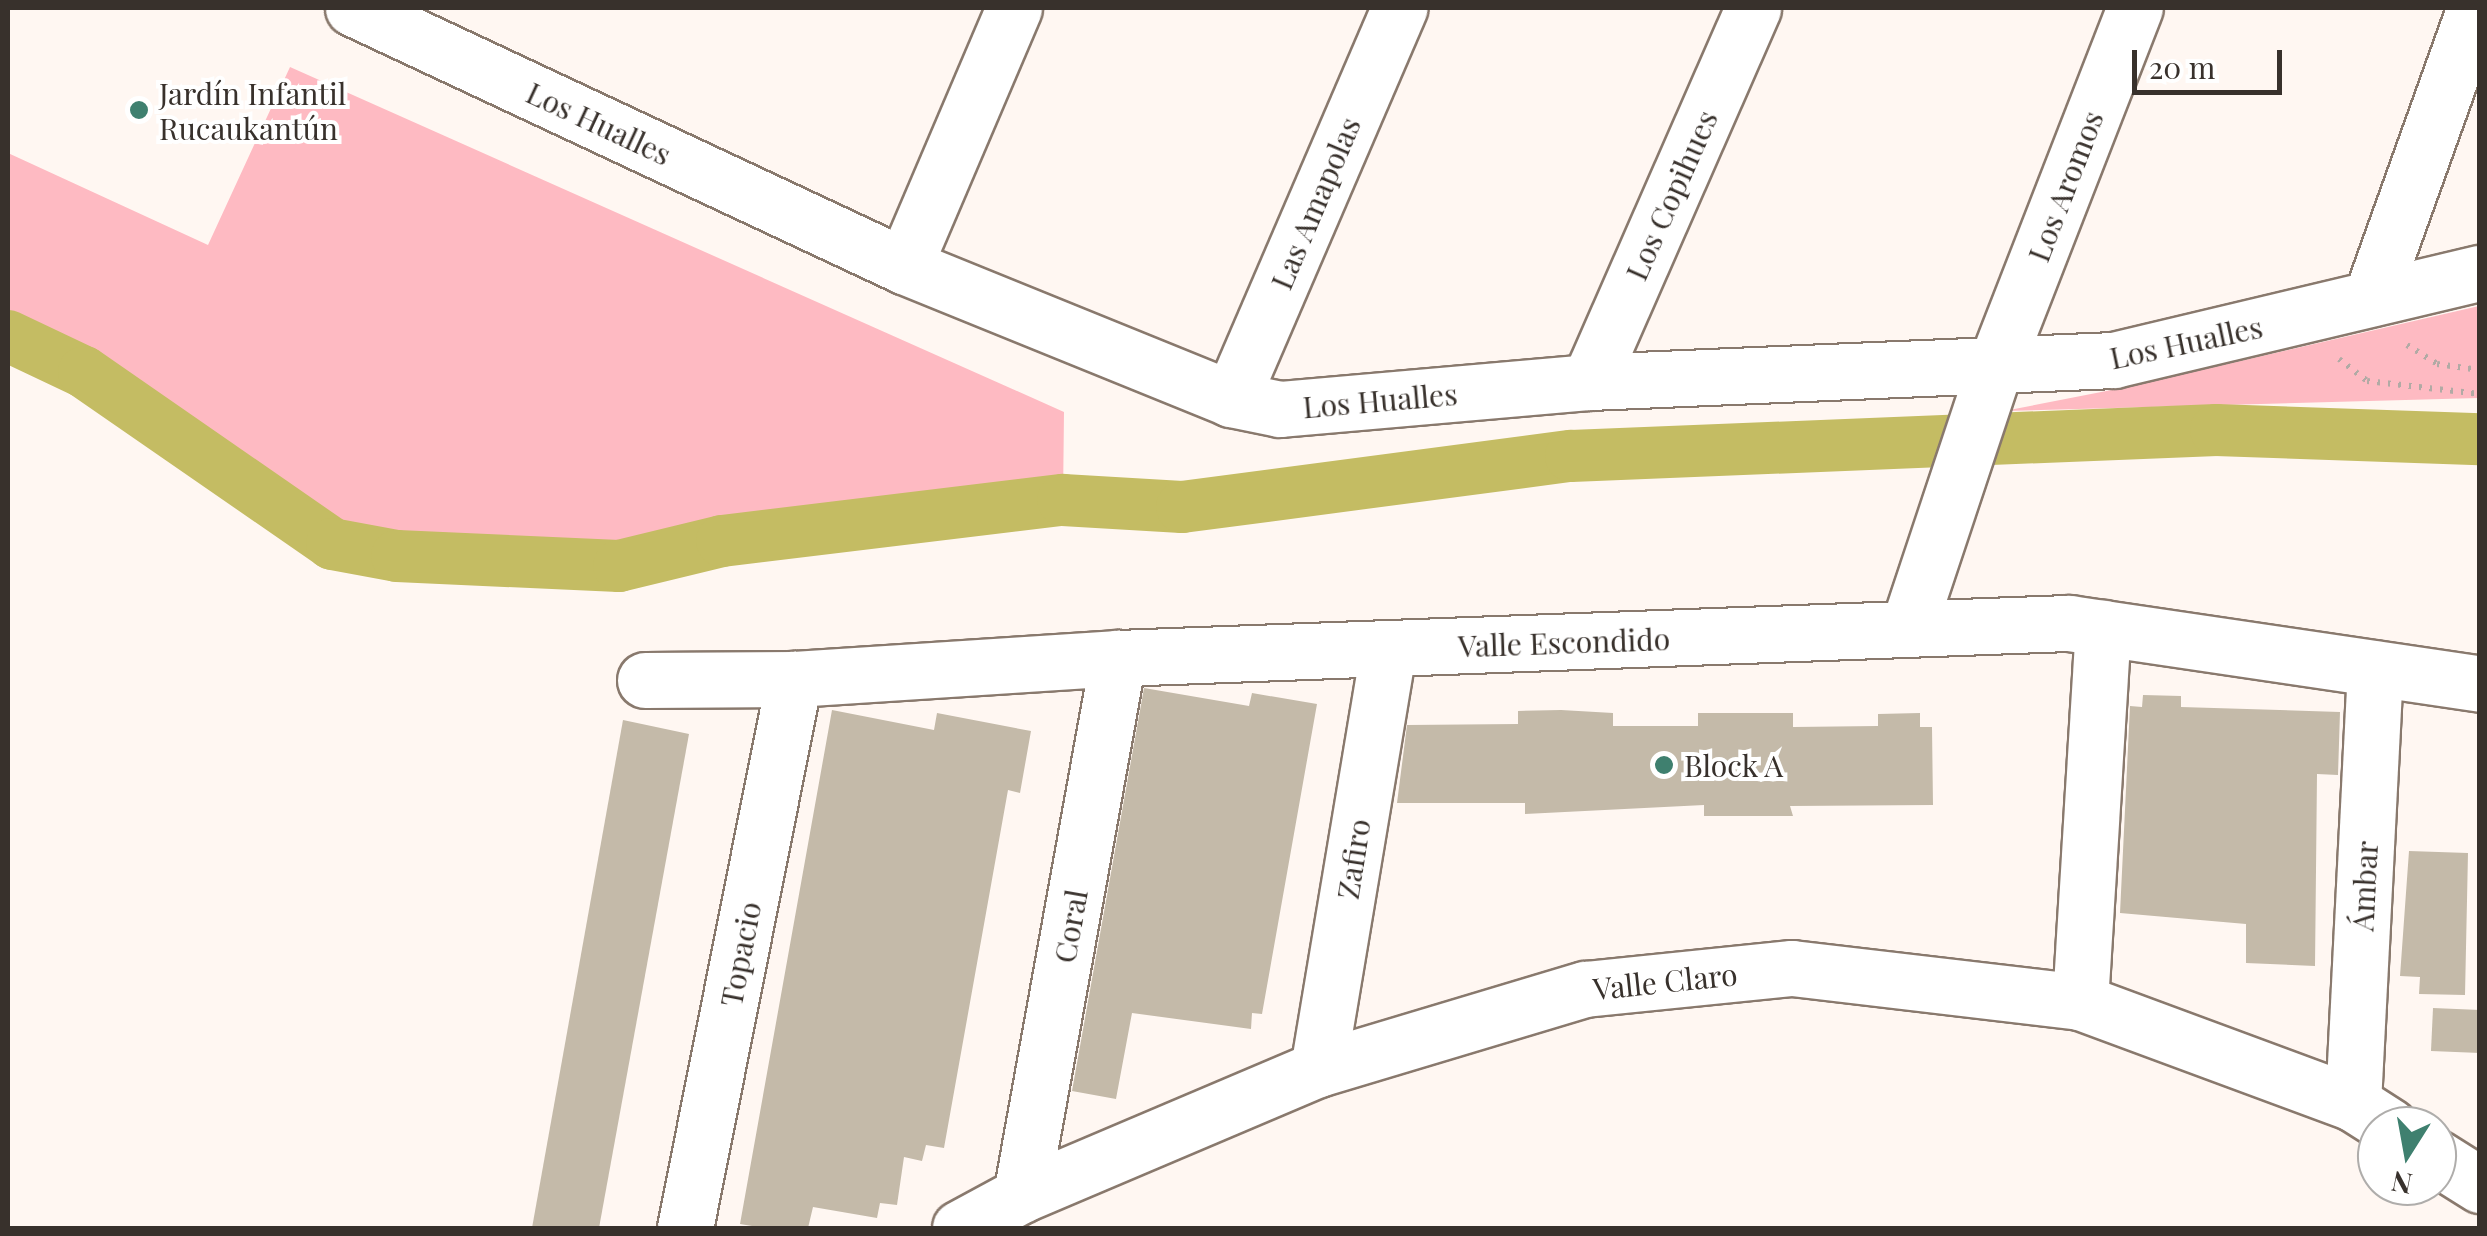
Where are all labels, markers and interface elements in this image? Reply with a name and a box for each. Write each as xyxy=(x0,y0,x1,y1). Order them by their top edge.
scale bar xyxy=(2137,30,2287,92)
text: 20 m xyxy=(2149,47,2215,87)
street label: Los Hualles xyxy=(521,74,677,172)
place label: Jardín Infantil Rucaukantún xyxy=(159,75,346,146)
marker: Jardín Infantil Rucaukantún xyxy=(128,99,150,121)
street label: Los Copihues xyxy=(1618,105,1724,285)
street label: Los Aromos xyxy=(2020,105,2110,267)
street label: Las Amapolas xyxy=(1262,111,1368,295)
street label: Los Hualles xyxy=(2106,308,2266,376)
street label: Los Hualles xyxy=(1301,375,1459,425)
street label: Valle Escondido xyxy=(1457,620,1671,664)
place label: Block A xyxy=(1684,747,1785,783)
marker: Block A xyxy=(1653,754,1675,776)
street label: Zafiro xyxy=(1329,816,1377,902)
street label: Ámbar xyxy=(2344,840,2384,932)
street label: Coral xyxy=(1046,886,1094,966)
street label: Topacio xyxy=(712,899,768,1009)
street label: Valle Claro xyxy=(1591,956,1739,1006)
north arrow xyxy=(2357,1106,2457,1206)
text: N xyxy=(2388,1164,2415,1204)

